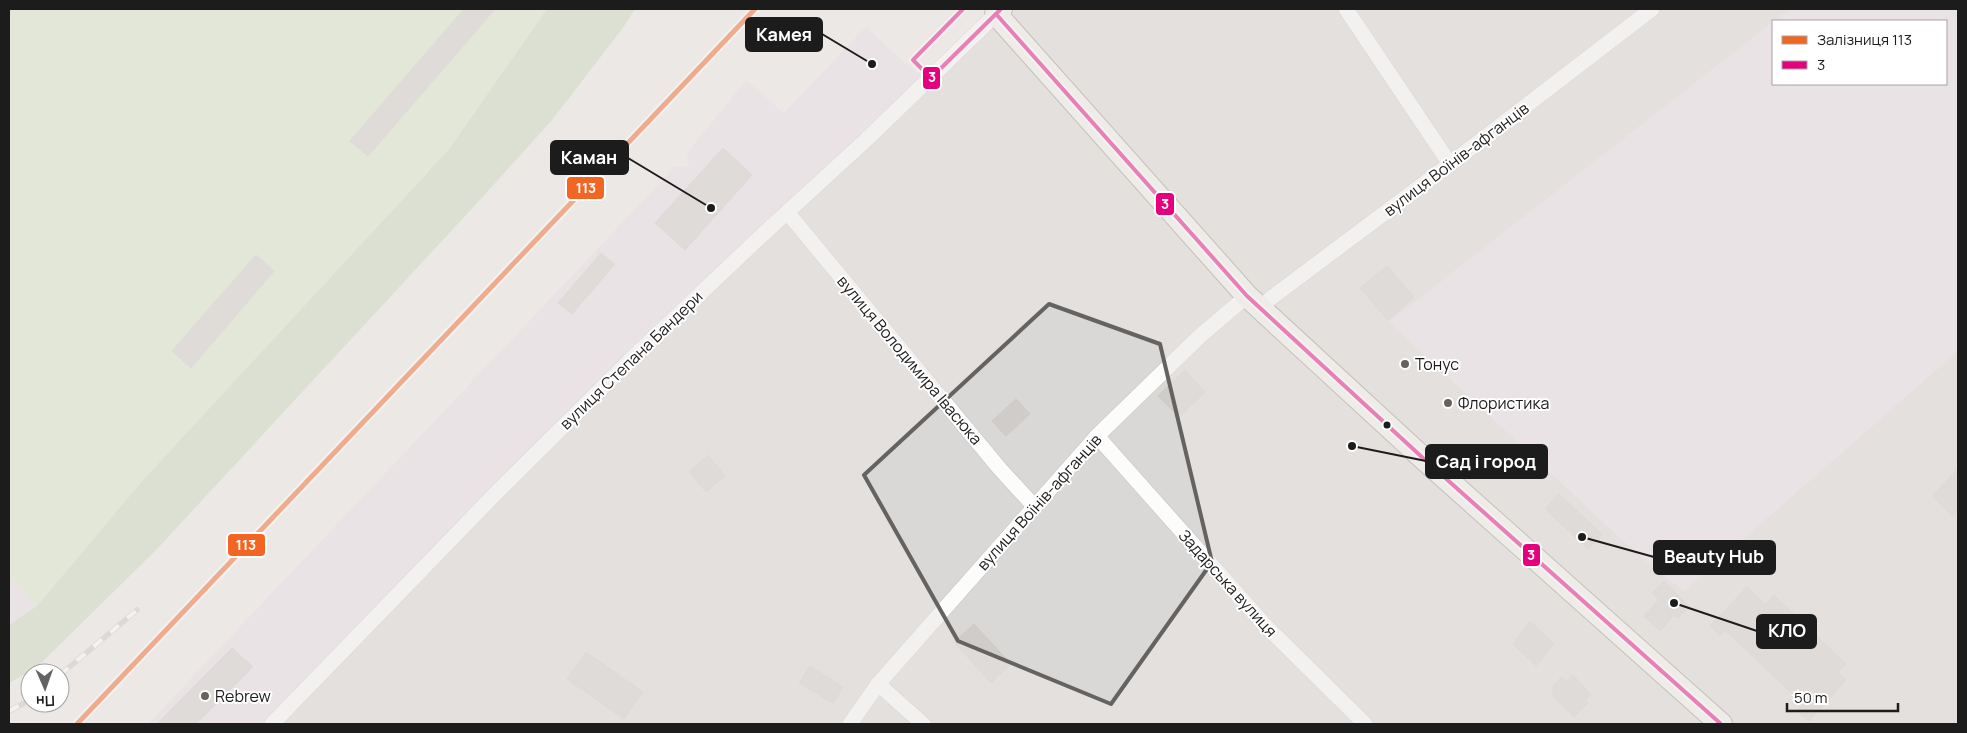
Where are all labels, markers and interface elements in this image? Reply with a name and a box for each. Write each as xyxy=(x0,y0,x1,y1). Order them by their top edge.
callout: Камея xyxy=(746,18,822,51)
legend xyxy=(1772,20,1947,85)
text: Камея xyxy=(756,22,812,46)
text: Залізниця 113 xyxy=(1817,29,1912,50)
text: 3 xyxy=(1817,54,1825,75)
line badge: 3 xyxy=(922,66,941,90)
text: 3 xyxy=(928,67,936,86)
street label: вулиця Воїнів-афганців xyxy=(1379,97,1533,221)
callout: Каман xyxy=(551,141,628,174)
text: Каман xyxy=(561,145,617,169)
line badge: 113 xyxy=(566,176,605,200)
text: 113 xyxy=(576,178,596,197)
line badge: 3 xyxy=(1155,192,1175,216)
text: 3 xyxy=(1161,194,1169,213)
street label: вулиця Володимира Івасюка xyxy=(833,271,987,449)
street label: вулиця Степана Бандери xyxy=(555,286,707,434)
place label: Тонус xyxy=(1415,353,1459,375)
marker: Тонус xyxy=(1399,358,1411,370)
place label: Флористика xyxy=(1458,392,1549,414)
marker: Флористика xyxy=(1442,397,1454,409)
unlabelled marker xyxy=(1382,420,1392,430)
street label: вулиця Воїнів-афганців xyxy=(972,429,1106,575)
callout: Сад і город xyxy=(1426,445,1547,478)
text: Сад і город xyxy=(1436,449,1536,473)
street label: Задарська вулиця xyxy=(1174,525,1282,641)
line badge: 113 xyxy=(227,533,266,557)
text: 113 xyxy=(236,535,256,554)
callout: Beauty Hub xyxy=(1654,541,1775,574)
line badge: 3 xyxy=(1522,543,1541,567)
text: Beauty Hub xyxy=(1664,544,1764,568)
text: 3 xyxy=(1527,545,1535,564)
callout: КЛО xyxy=(1757,615,1816,648)
text: КЛО xyxy=(1768,618,1806,642)
north arrow xyxy=(20,663,70,713)
scale bar xyxy=(1787,680,1898,712)
place label: Rebrew xyxy=(215,685,271,707)
text: 50 m xyxy=(1794,687,1828,708)
marker: Rebrew xyxy=(199,690,211,702)
text: Пн xyxy=(36,692,55,711)

